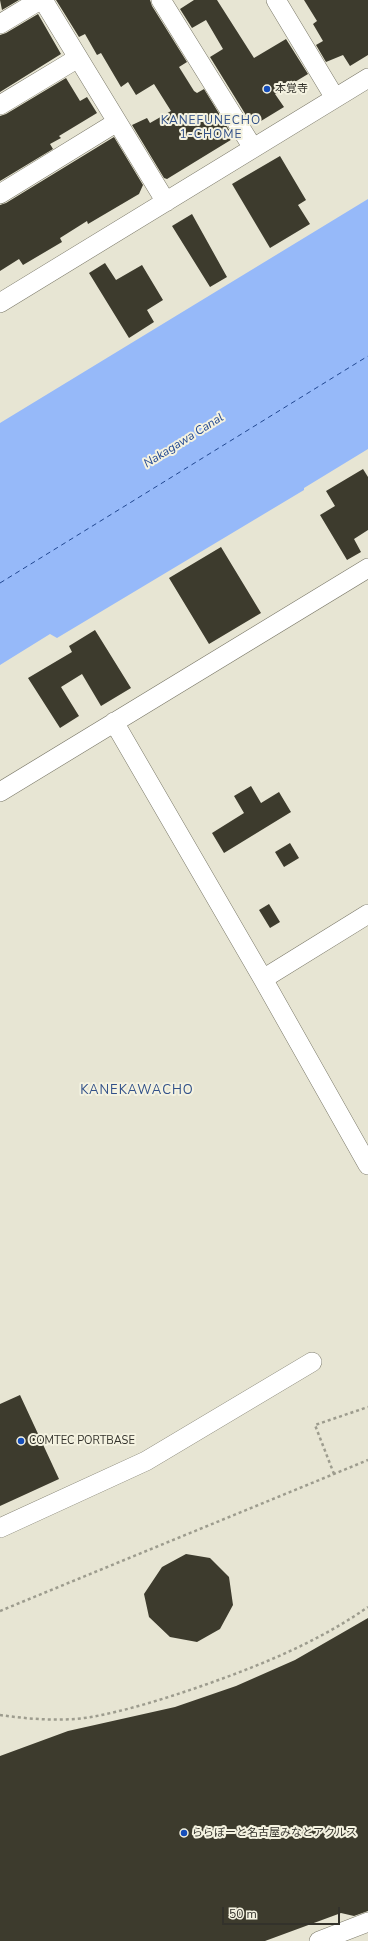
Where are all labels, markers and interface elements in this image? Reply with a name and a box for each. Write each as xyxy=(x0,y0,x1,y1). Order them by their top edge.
place label: 本覚寺 xyxy=(275,82,308,96)
marker: 本覚寺 xyxy=(262,84,272,94)
district label: KANEFUNECHO 1-CHOME xyxy=(161,114,261,142)
water label: Nakagawa Canal xyxy=(141,411,227,471)
district label: KANEKAWACHO xyxy=(80,1083,194,1099)
place label: COMTEC PORTBASE xyxy=(29,1434,135,1448)
marker: COMTEC PORTBASE xyxy=(16,1436,26,1446)
place label: ららぽーと名古屋みなとアクルス xyxy=(192,1826,357,1840)
marker: ららぽーと名古屋みなとアクルス xyxy=(179,1828,189,1838)
scale bar xyxy=(224,1899,342,1925)
text: 50 m xyxy=(229,1906,257,1922)

